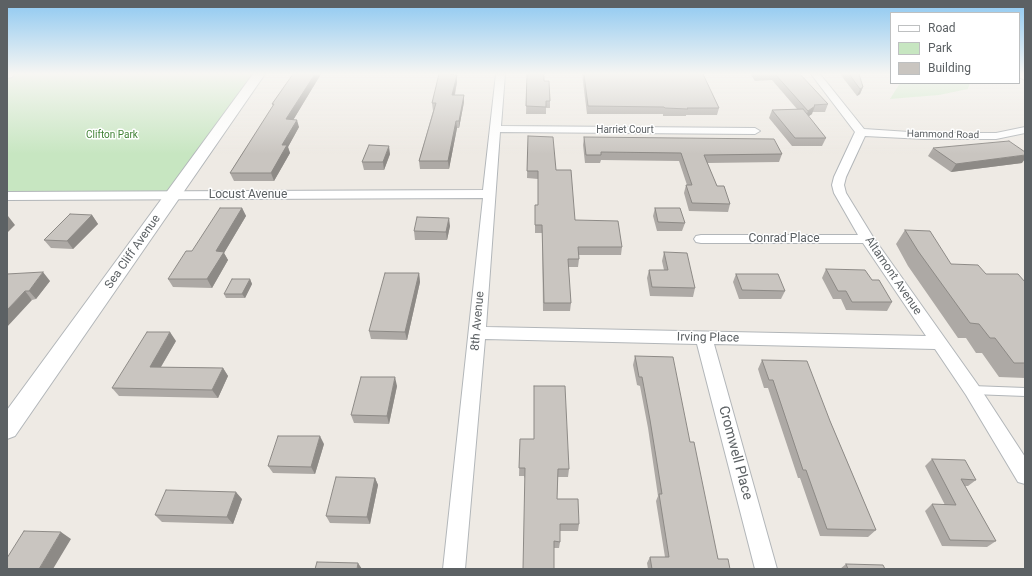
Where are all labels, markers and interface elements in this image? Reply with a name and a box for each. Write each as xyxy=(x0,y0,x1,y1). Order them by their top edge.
legend xyxy=(890,12,1020,84)
text: Road xyxy=(928,21,956,35)
text: Park xyxy=(928,41,952,55)
text: Building xyxy=(928,61,971,75)
street label: Harriet Court xyxy=(596,124,654,136)
street label: Hammond Road xyxy=(907,128,979,142)
park label: Clifton Park xyxy=(86,129,138,141)
street label: Locust Avenue xyxy=(209,188,287,202)
street label: Sea Cliff Avenue xyxy=(102,212,164,292)
street label: Conrad Place xyxy=(748,232,820,246)
street label: Altamont Avenue xyxy=(861,234,925,318)
street label: 8th Avenue xyxy=(468,291,488,351)
street label: Irving Place xyxy=(677,330,739,346)
street label: Cromwell Place xyxy=(714,404,756,502)

